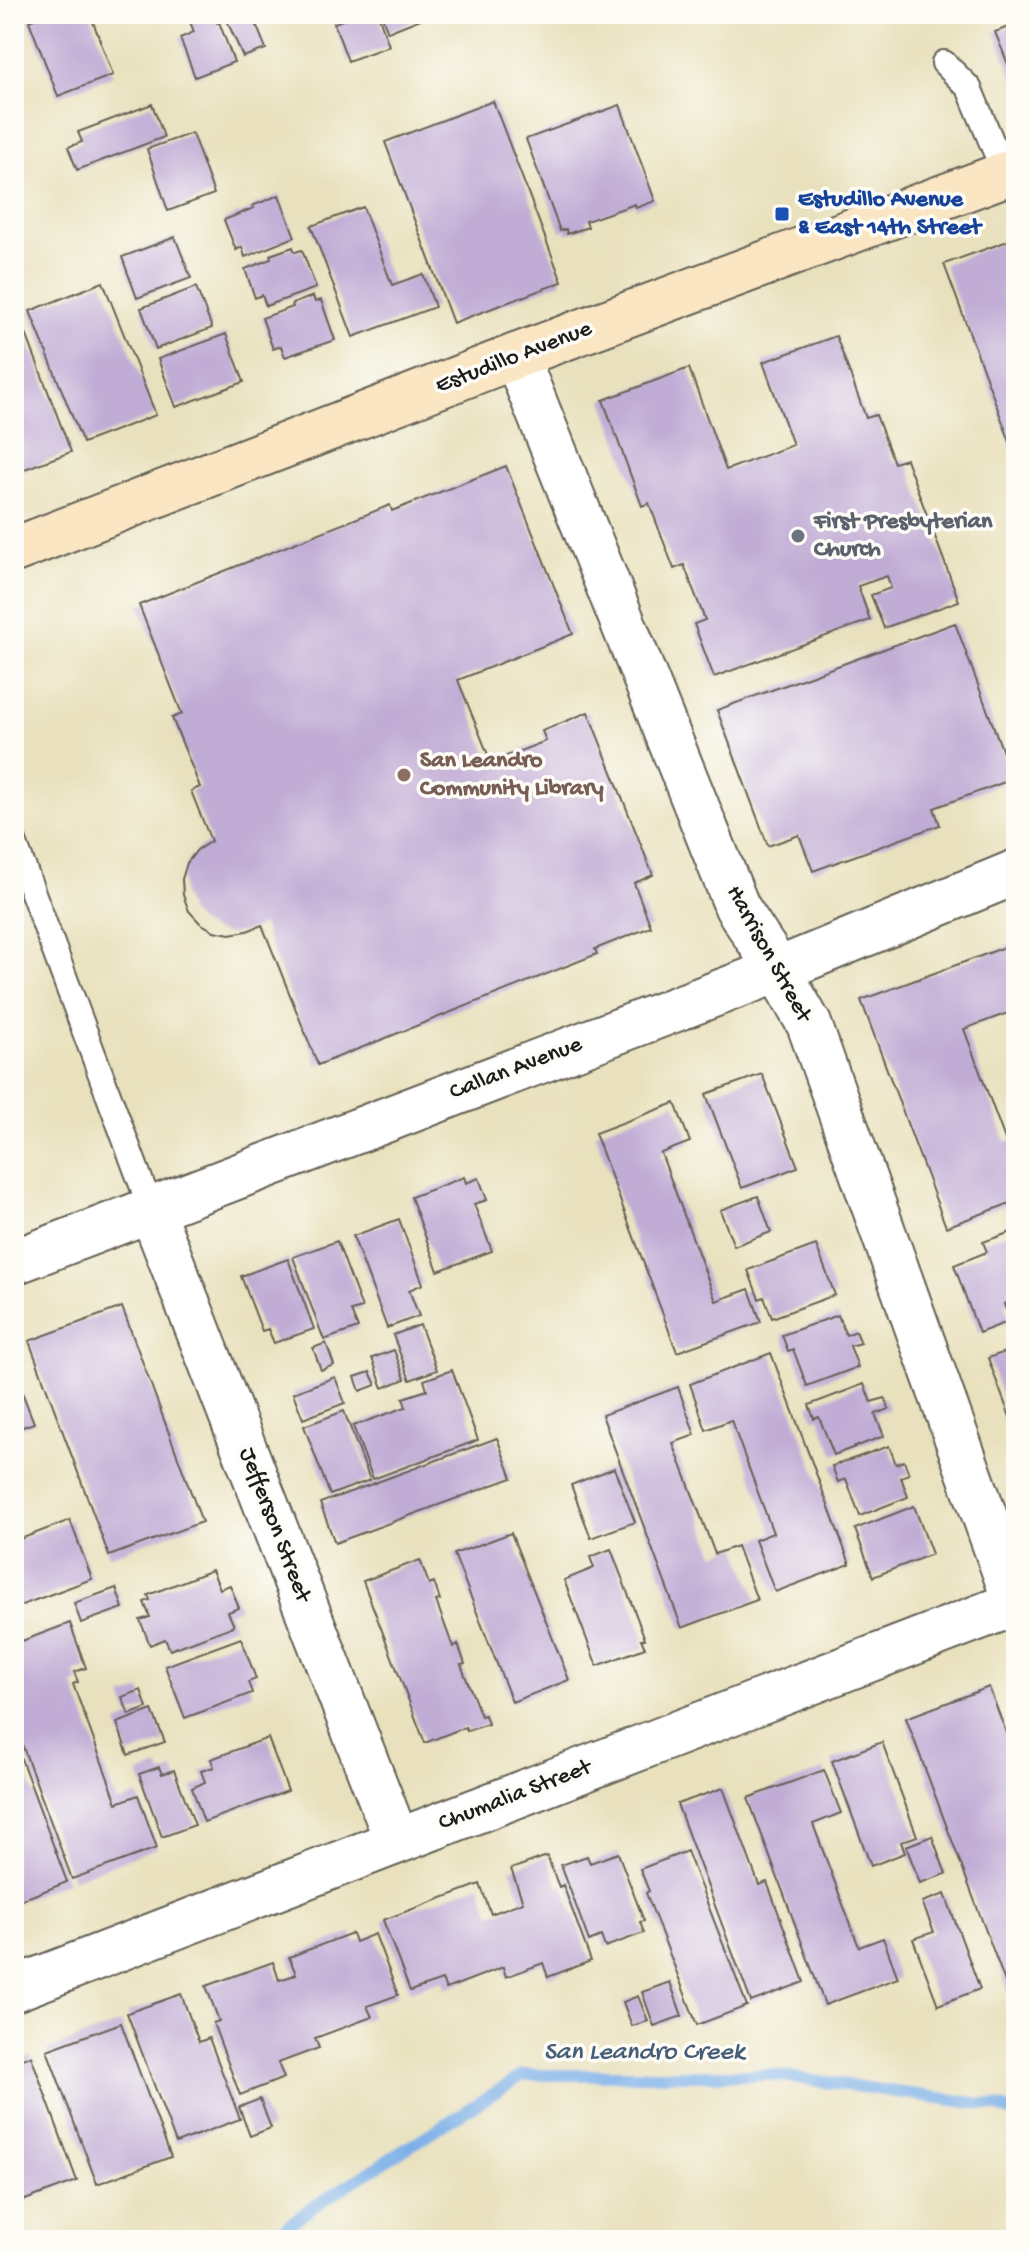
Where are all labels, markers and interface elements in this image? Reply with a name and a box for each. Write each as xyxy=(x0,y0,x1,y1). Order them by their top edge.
place label: Estudillo Avenue & East 14th Street xyxy=(798,186,983,243)
marker: Estudillo Avenue & East 14th Street xyxy=(773,205,791,223)
street label: Estudillo Avenue xyxy=(432,315,597,401)
place label: First Presbyterian Church xyxy=(813,508,993,565)
marker: First Presbyterian Church xyxy=(789,527,807,545)
place label: San Leandro Community Library xyxy=(420,747,604,804)
marker: San Leandro Community Library xyxy=(395,766,413,784)
street label: Harrison Street xyxy=(719,881,818,1029)
street label: Callan Avenue xyxy=(446,1030,587,1108)
street label: Jefferson Street xyxy=(231,1444,318,1608)
street label: Chumalia Street xyxy=(435,1753,597,1838)
water label: San Leandro Creek xyxy=(544,2038,747,2069)

